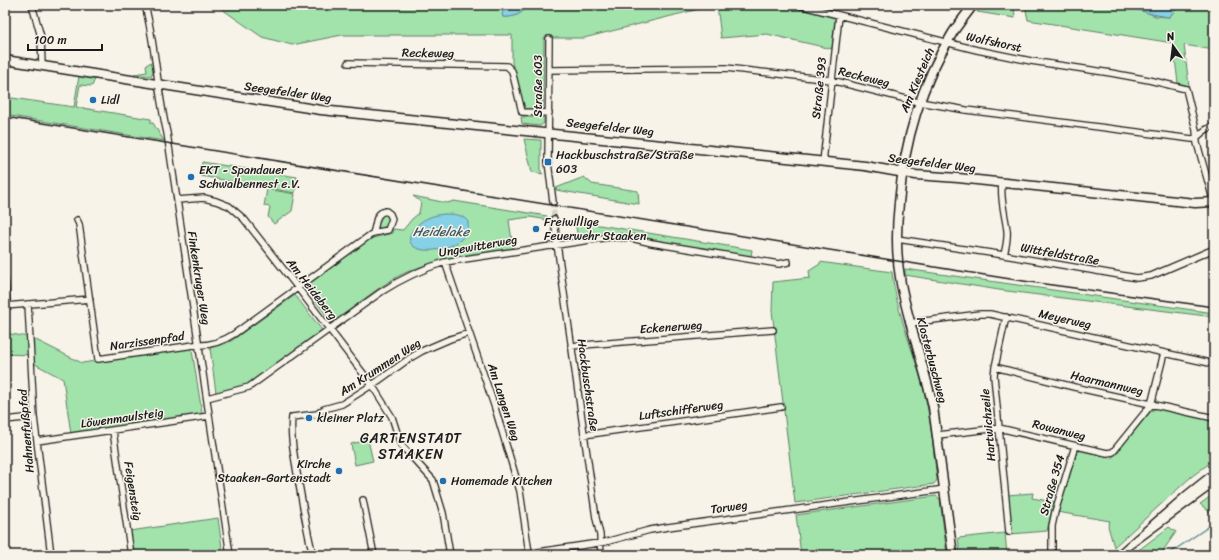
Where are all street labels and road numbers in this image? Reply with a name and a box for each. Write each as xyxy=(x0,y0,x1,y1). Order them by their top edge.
street label: Wolfshorst xyxy=(964,25,1024,59)
street label: Reckeweg xyxy=(402,42,454,64)
street label: Am Kiesteich xyxy=(893,44,941,117)
street label: Straße 603 xyxy=(527,54,549,117)
street label: Straße 393 xyxy=(805,56,833,120)
street label: Reckeweg xyxy=(836,60,892,94)
street label: Seegefelder Weg xyxy=(243,75,333,109)
street label: Seegefelder Weg xyxy=(565,111,655,143)
street label: Seegefelder Weg xyxy=(887,147,977,179)
street label: Ungewitterweg xyxy=(437,228,519,264)
street label: Finkenkruger Weg xyxy=(181,229,217,327)
street label: Wittfeldstraße xyxy=(1019,236,1101,272)
street label: Am Heideberg xyxy=(280,252,343,325)
street label: Meyerweg xyxy=(1036,302,1094,336)
street label: Eckenerweg xyxy=(639,314,703,340)
street label: Klosterbuschweg xyxy=(910,314,954,406)
street label: Narzissenpfad xyxy=(108,325,186,357)
street label: Am Krummen Weg xyxy=(334,332,425,402)
street label: Hackbuschstraße xyxy=(571,337,605,433)
street label: Am Langen Weg xyxy=(481,359,527,444)
street label: Haarmannweg xyxy=(1068,364,1146,402)
street label: Hahnenfußpfad xyxy=(11,387,41,474)
street label: Hartwichzeile xyxy=(974,388,1002,462)
street label: Luftschifferweg xyxy=(637,393,725,427)
street label: Löwenmaulsteig xyxy=(79,401,165,435)
street label: Rowanweg xyxy=(1030,413,1088,447)
street label: Straße 354 xyxy=(1033,451,1071,518)
street label: Feigensteig xyxy=(117,460,149,522)
street label: Torweg xyxy=(709,494,749,520)

